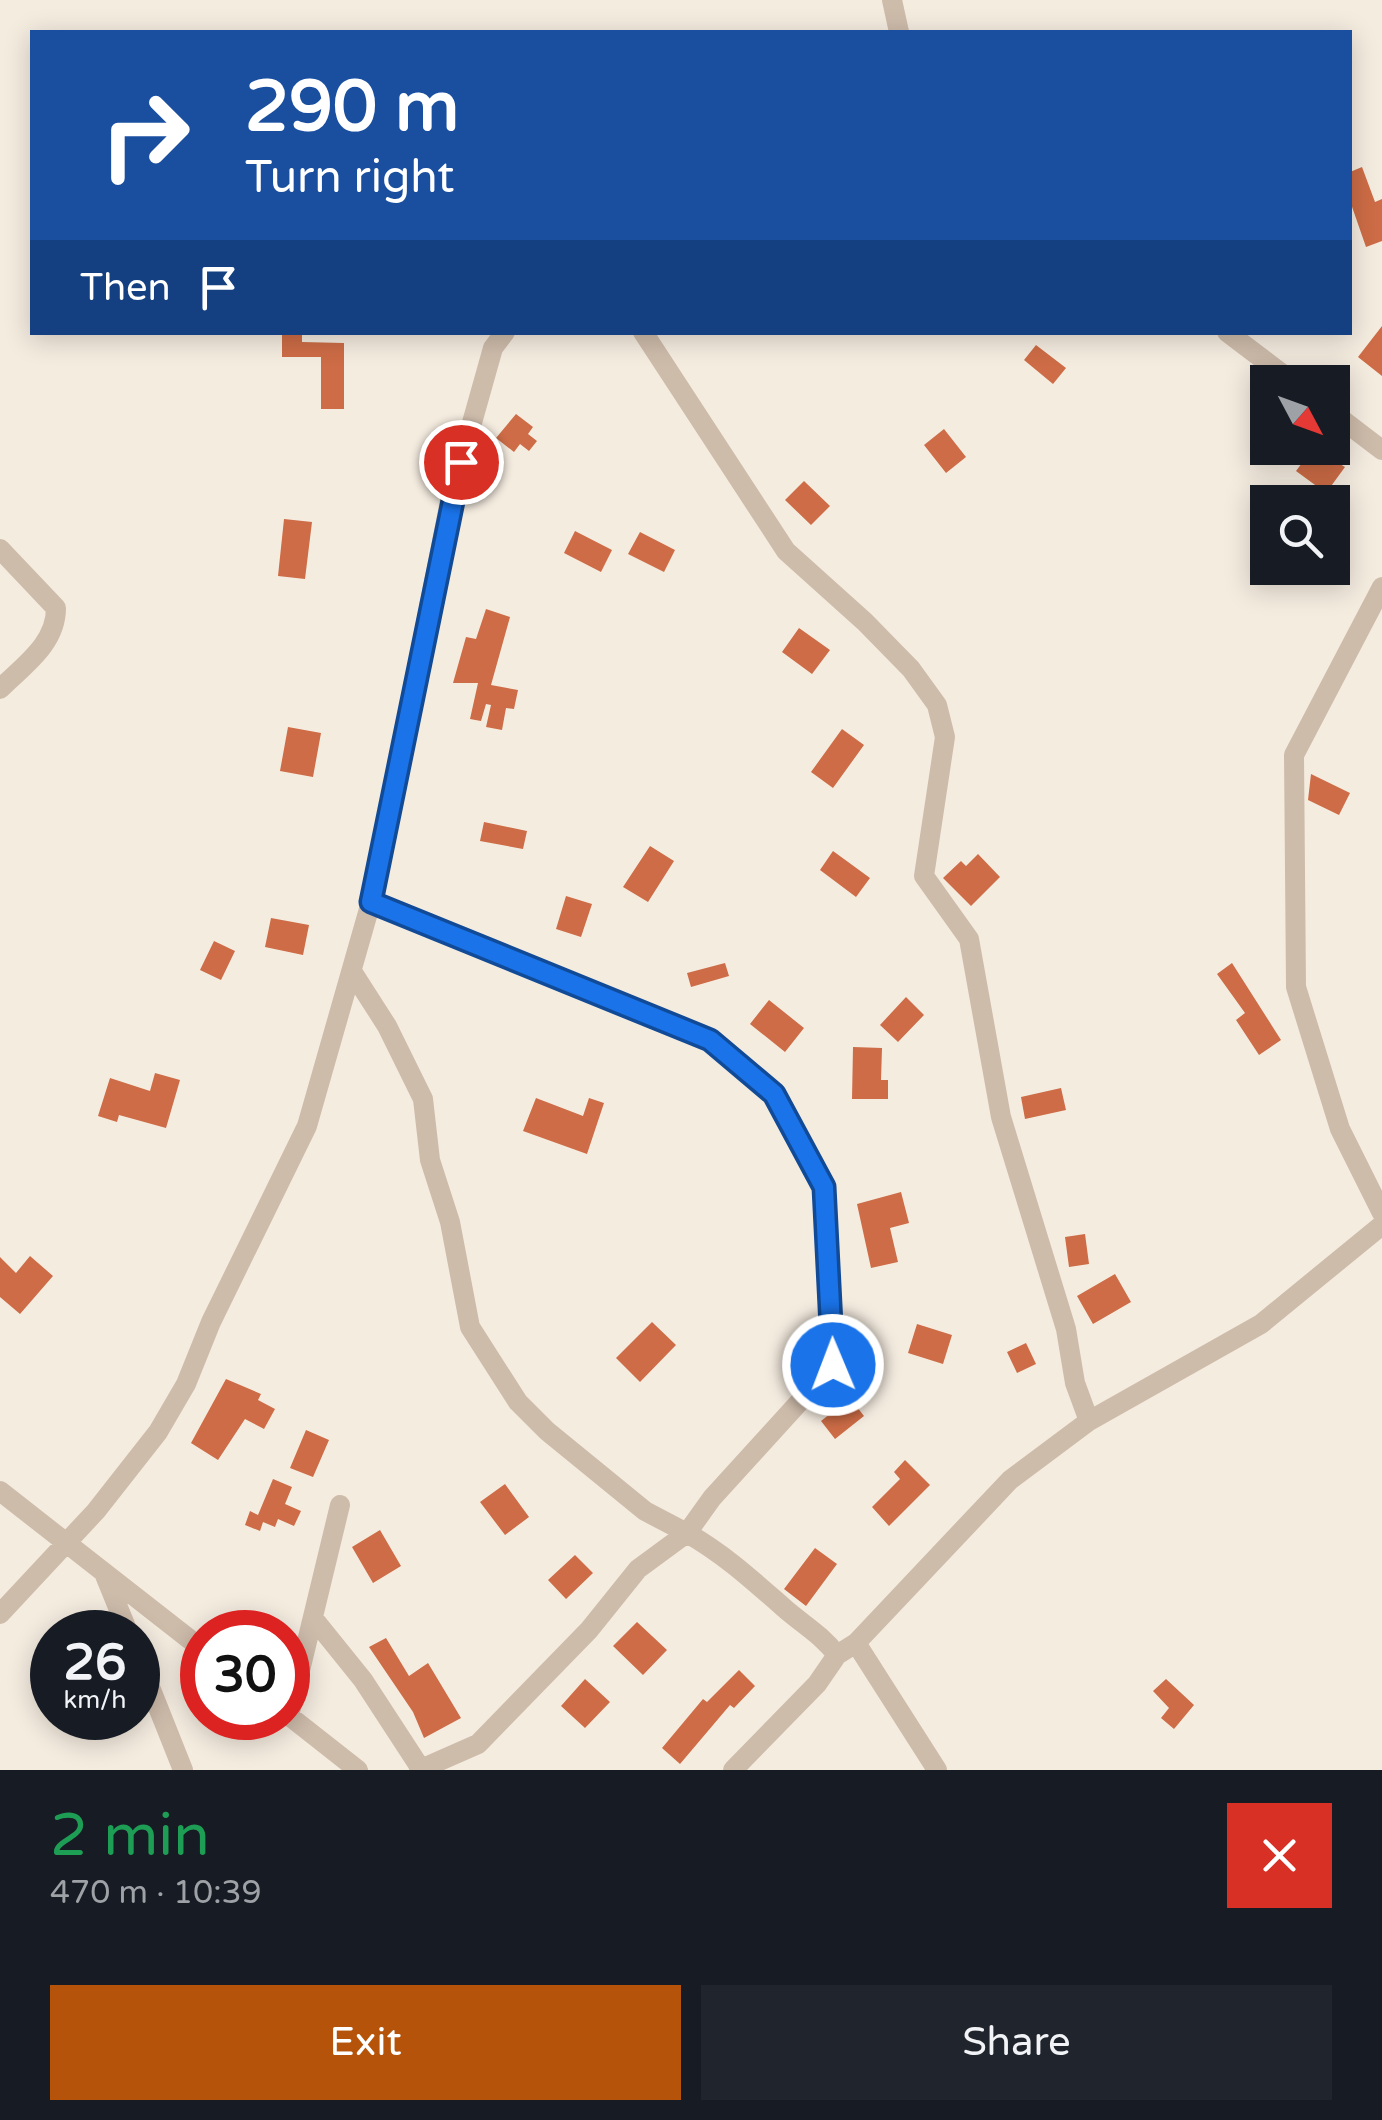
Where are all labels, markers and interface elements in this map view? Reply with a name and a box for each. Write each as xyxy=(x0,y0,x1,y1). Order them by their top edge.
text: 290 m xyxy=(245,66,459,150)
icon: right xyxy=(80,70,210,200)
text: Turn right xyxy=(245,151,454,205)
icon: arrive xyxy=(191,260,246,315)
text: Then xyxy=(80,265,171,311)
north arrow xyxy=(1250,365,1350,465)
map controls xyxy=(1250,365,1350,585)
pin xyxy=(419,420,504,505)
icon: arrive xyxy=(434,435,489,490)
button: search xyxy=(1250,485,1350,585)
position arrow xyxy=(781,1313,885,1417)
speed limit sign: 30 xyxy=(180,1610,310,1740)
text: 26 xyxy=(64,1633,126,1693)
text: km/h xyxy=(64,1685,126,1715)
text: 2 min xyxy=(50,1800,210,1872)
button: close xyxy=(1227,1803,1332,1908)
text: 470 m · 10:39 xyxy=(50,1874,262,1912)
button: Exit xyxy=(50,1985,681,2100)
button: Share xyxy=(701,1985,1332,2100)

